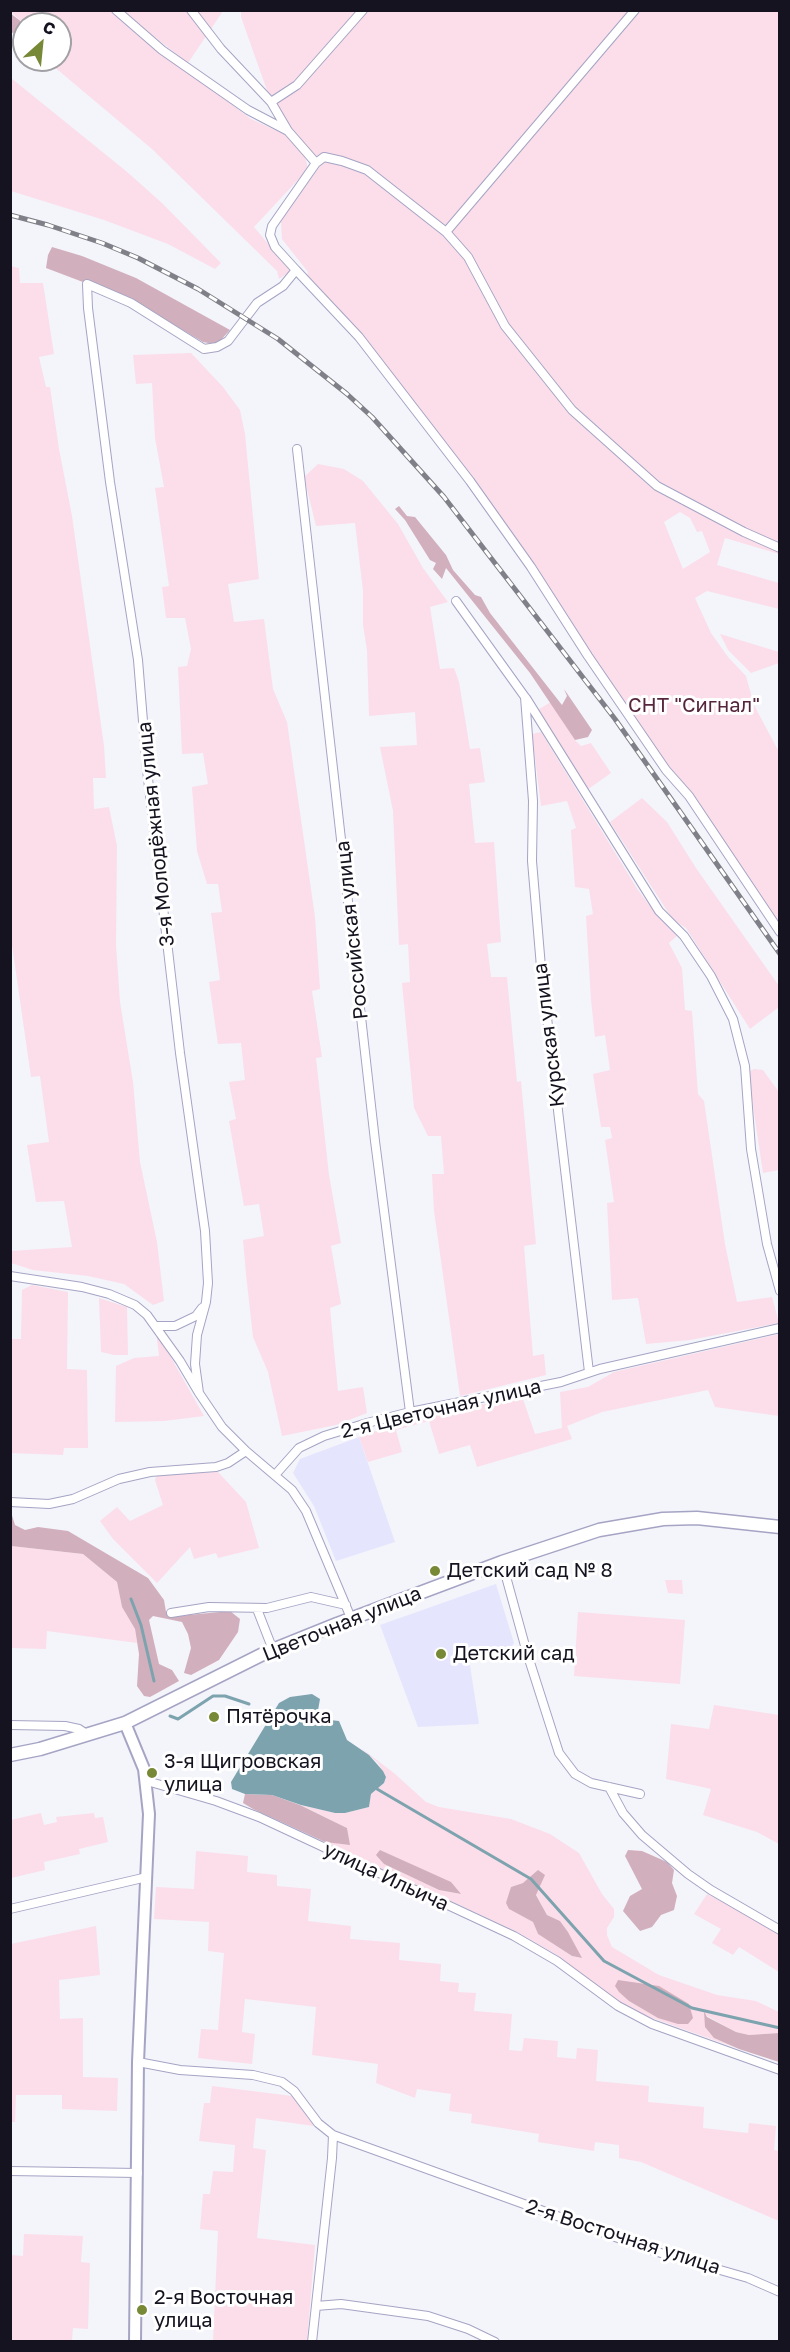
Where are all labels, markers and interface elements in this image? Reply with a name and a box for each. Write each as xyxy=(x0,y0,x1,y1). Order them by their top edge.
north arrow xyxy=(12,12,72,72)
text: С xyxy=(40,16,59,39)
park label: СНТ "Сигнал" xyxy=(628,694,760,718)
street label: 3-я Молодёжная улица xyxy=(132,720,180,948)
street label: Российская улица xyxy=(331,839,373,1021)
street label: Курская улица xyxy=(528,961,570,1109)
street label: 2-я Цветочная улица xyxy=(339,1374,543,1444)
place label: Детский сад № 8 xyxy=(447,1559,613,1583)
marker: Детский сад № 8 xyxy=(428,1564,442,1578)
street label: Цветочная улица xyxy=(259,1581,425,1667)
place label: Детский сад xyxy=(453,1642,574,1666)
marker: Детский сад xyxy=(434,1647,448,1661)
place label: Пятёрочка xyxy=(226,1705,332,1729)
marker: Пятёрочка xyxy=(207,1710,221,1724)
place label: 3-я Щигровская улица xyxy=(164,1750,321,1797)
marker: 3-я Щигровская улица xyxy=(145,1766,159,1780)
street label: улица Ильича xyxy=(319,1837,453,1917)
street label: 2-я Восточная улица xyxy=(523,2194,723,2280)
place label: 2-я Восточная улица xyxy=(154,2286,293,2333)
marker: 2-я Восточная улица xyxy=(135,2303,149,2317)

